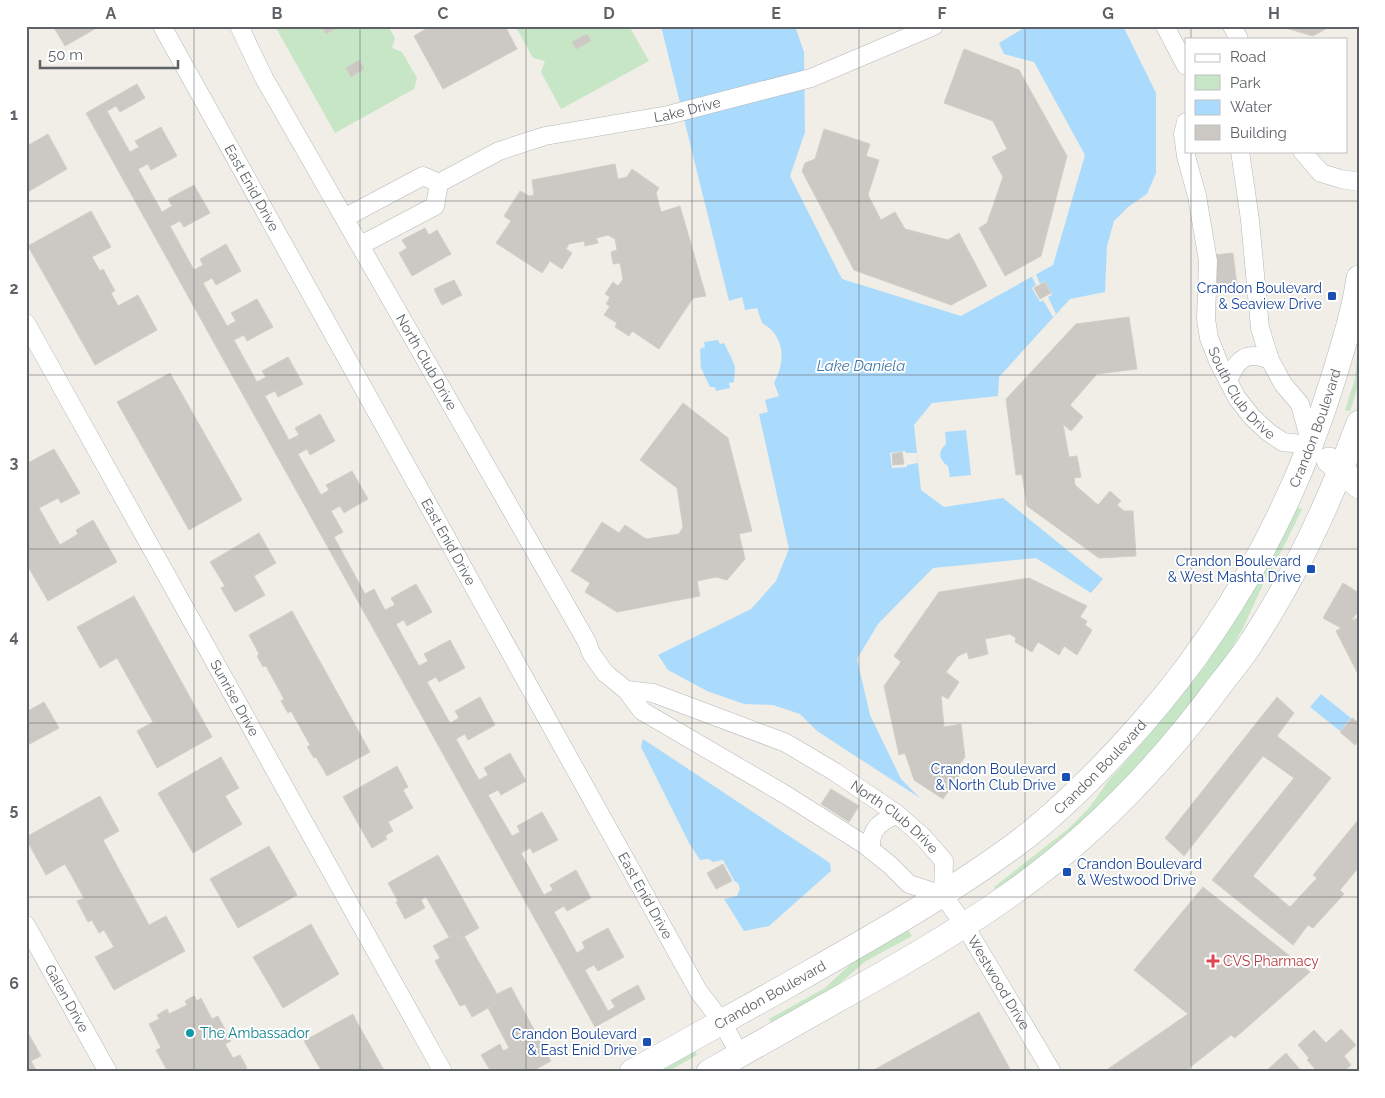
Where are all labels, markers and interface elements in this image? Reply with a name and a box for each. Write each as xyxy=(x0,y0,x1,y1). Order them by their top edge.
text: A xyxy=(106,4,117,23)
text: B xyxy=(272,4,283,23)
text: C xyxy=(438,4,449,23)
text: D xyxy=(603,4,615,23)
text: E xyxy=(771,4,781,23)
text: F xyxy=(937,4,947,23)
text: G xyxy=(1102,4,1114,23)
text: H xyxy=(1268,4,1280,23)
scale bar xyxy=(40,38,178,70)
legend xyxy=(1185,38,1348,152)
text: 50 m xyxy=(48,46,83,64)
text: Road xyxy=(1230,48,1266,66)
text: Park xyxy=(1230,74,1261,92)
street label: Lake Drive xyxy=(653,94,722,125)
text: Water xyxy=(1230,98,1273,116)
text: 1 xyxy=(10,105,18,124)
text: Building xyxy=(1230,124,1287,142)
street label: East Enid Drive xyxy=(221,142,282,234)
text: 2 xyxy=(9,279,19,298)
place label: Crandon Boulevard & Seaview Drive xyxy=(1197,280,1322,312)
marker: Crandon Boulevard & Seaview Drive xyxy=(1326,290,1338,302)
street label: North Club Drive xyxy=(393,311,460,413)
street label: South Club Drive xyxy=(1205,345,1278,442)
water label: Lake Daniela xyxy=(817,357,905,375)
street label: Crandon Boulevard xyxy=(1286,367,1344,490)
text: 3 xyxy=(10,453,19,472)
street label: East Enid Drive xyxy=(418,496,479,588)
place label: Crandon Boulevard & West Mashta Drive xyxy=(1168,553,1301,585)
marker: Crandon Boulevard & West Mashta Drive xyxy=(1305,563,1317,575)
text: 4 xyxy=(9,627,19,646)
street label: Sunrise Drive xyxy=(207,657,262,739)
street label: Crandon Boulevard xyxy=(1051,717,1150,817)
place label: Crandon Boulevard & North Club Drive xyxy=(931,761,1056,793)
marker: Crandon Boulevard & North Club Drive xyxy=(1060,771,1072,783)
street label: North Club Drive xyxy=(848,777,942,857)
text: 5 xyxy=(10,800,19,819)
street label: East Enid Drive xyxy=(615,850,676,942)
place label: Crandon Boulevard & Westwood Drive xyxy=(1077,856,1202,888)
marker: Crandon Boulevard & Westwood Drive xyxy=(1061,866,1073,878)
street label: Westwood Drive xyxy=(965,933,1033,1033)
place label: CVS Pharmacy xyxy=(1223,953,1319,969)
marker: CVS Pharmacy xyxy=(1207,955,1219,967)
street label: Crandon Boulevard xyxy=(711,957,829,1033)
street label: Galen Drive xyxy=(42,962,92,1035)
text: 6 xyxy=(9,974,19,993)
place label: The Ambassador xyxy=(200,1025,310,1041)
place label: Crandon Boulevard & East Enid Drive xyxy=(512,1026,637,1058)
marker: The Ambassador xyxy=(184,1027,196,1039)
marker: Crandon Boulevard & East Enid Drive xyxy=(641,1036,653,1048)

